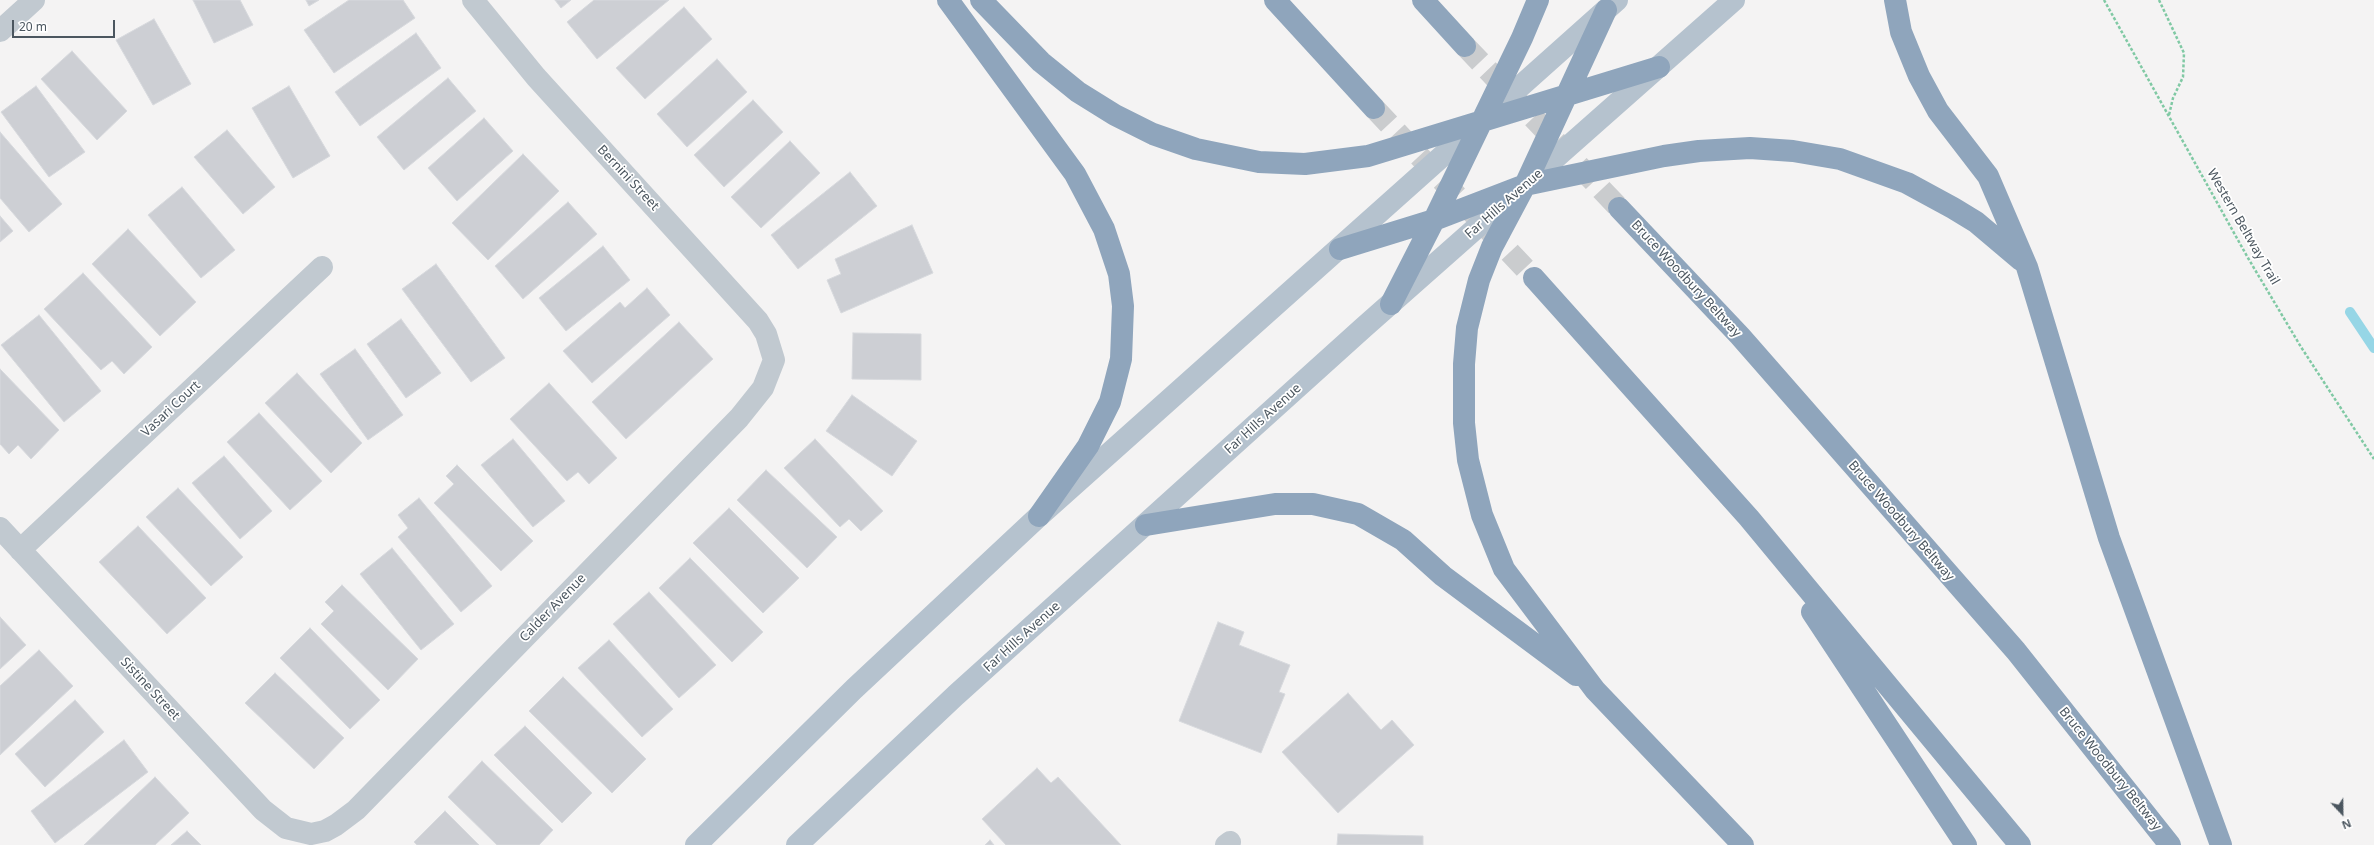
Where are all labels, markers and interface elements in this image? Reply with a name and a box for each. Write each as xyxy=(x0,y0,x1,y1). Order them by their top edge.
scale bar xyxy=(14,12,117,38)
text: 20 m xyxy=(19,18,47,35)
street label: Bernini Street xyxy=(594,142,662,214)
street label: Far Hills Avenue xyxy=(1462,166,1546,242)
street label: Western Beltway Trail xyxy=(2203,166,2283,288)
street label: Bruce Woodbury Beltway xyxy=(1628,217,1744,341)
street label: Vasari Court xyxy=(138,378,204,440)
street label: Far Hills Avenue xyxy=(1221,381,1305,457)
street label: Bruce Woodbury Beltway xyxy=(1845,458,1957,584)
street label: Calder Avenue xyxy=(517,571,589,645)
street label: Far Hills Avenue xyxy=(980,599,1064,675)
street label: Sistine Street xyxy=(117,654,183,724)
street label: Bruce Woodbury Beltway xyxy=(2056,704,2164,834)
north arrow xyxy=(2322,793,2362,833)
text: N xyxy=(2340,816,2354,833)

